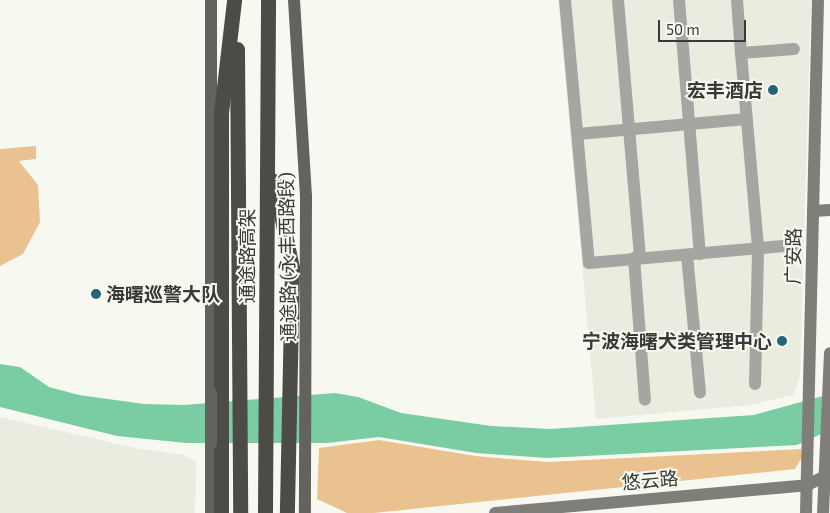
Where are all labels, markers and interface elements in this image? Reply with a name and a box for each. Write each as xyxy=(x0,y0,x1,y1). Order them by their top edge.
scale bar xyxy=(660,10,748,42)
text: 50 m xyxy=(666,20,700,38)
place label: 宏丰酒店 xyxy=(687,79,763,101)
marker: 宏丰酒店 xyxy=(767,84,779,96)
street label: 通途路 (永丰西路段) xyxy=(274,172,300,342)
street label: 通途路高架 xyxy=(236,209,258,303)
street label: 广安路 xyxy=(781,227,805,285)
place label: 海曙巡警大队 xyxy=(106,283,220,305)
marker: 海曙巡警大队 xyxy=(90,288,102,300)
place label: 宁波海曙犬类管理中心 xyxy=(582,330,772,352)
marker: 宁波海曙犬类管理中心 xyxy=(776,335,788,347)
street label: 悠云路 xyxy=(621,466,679,494)

